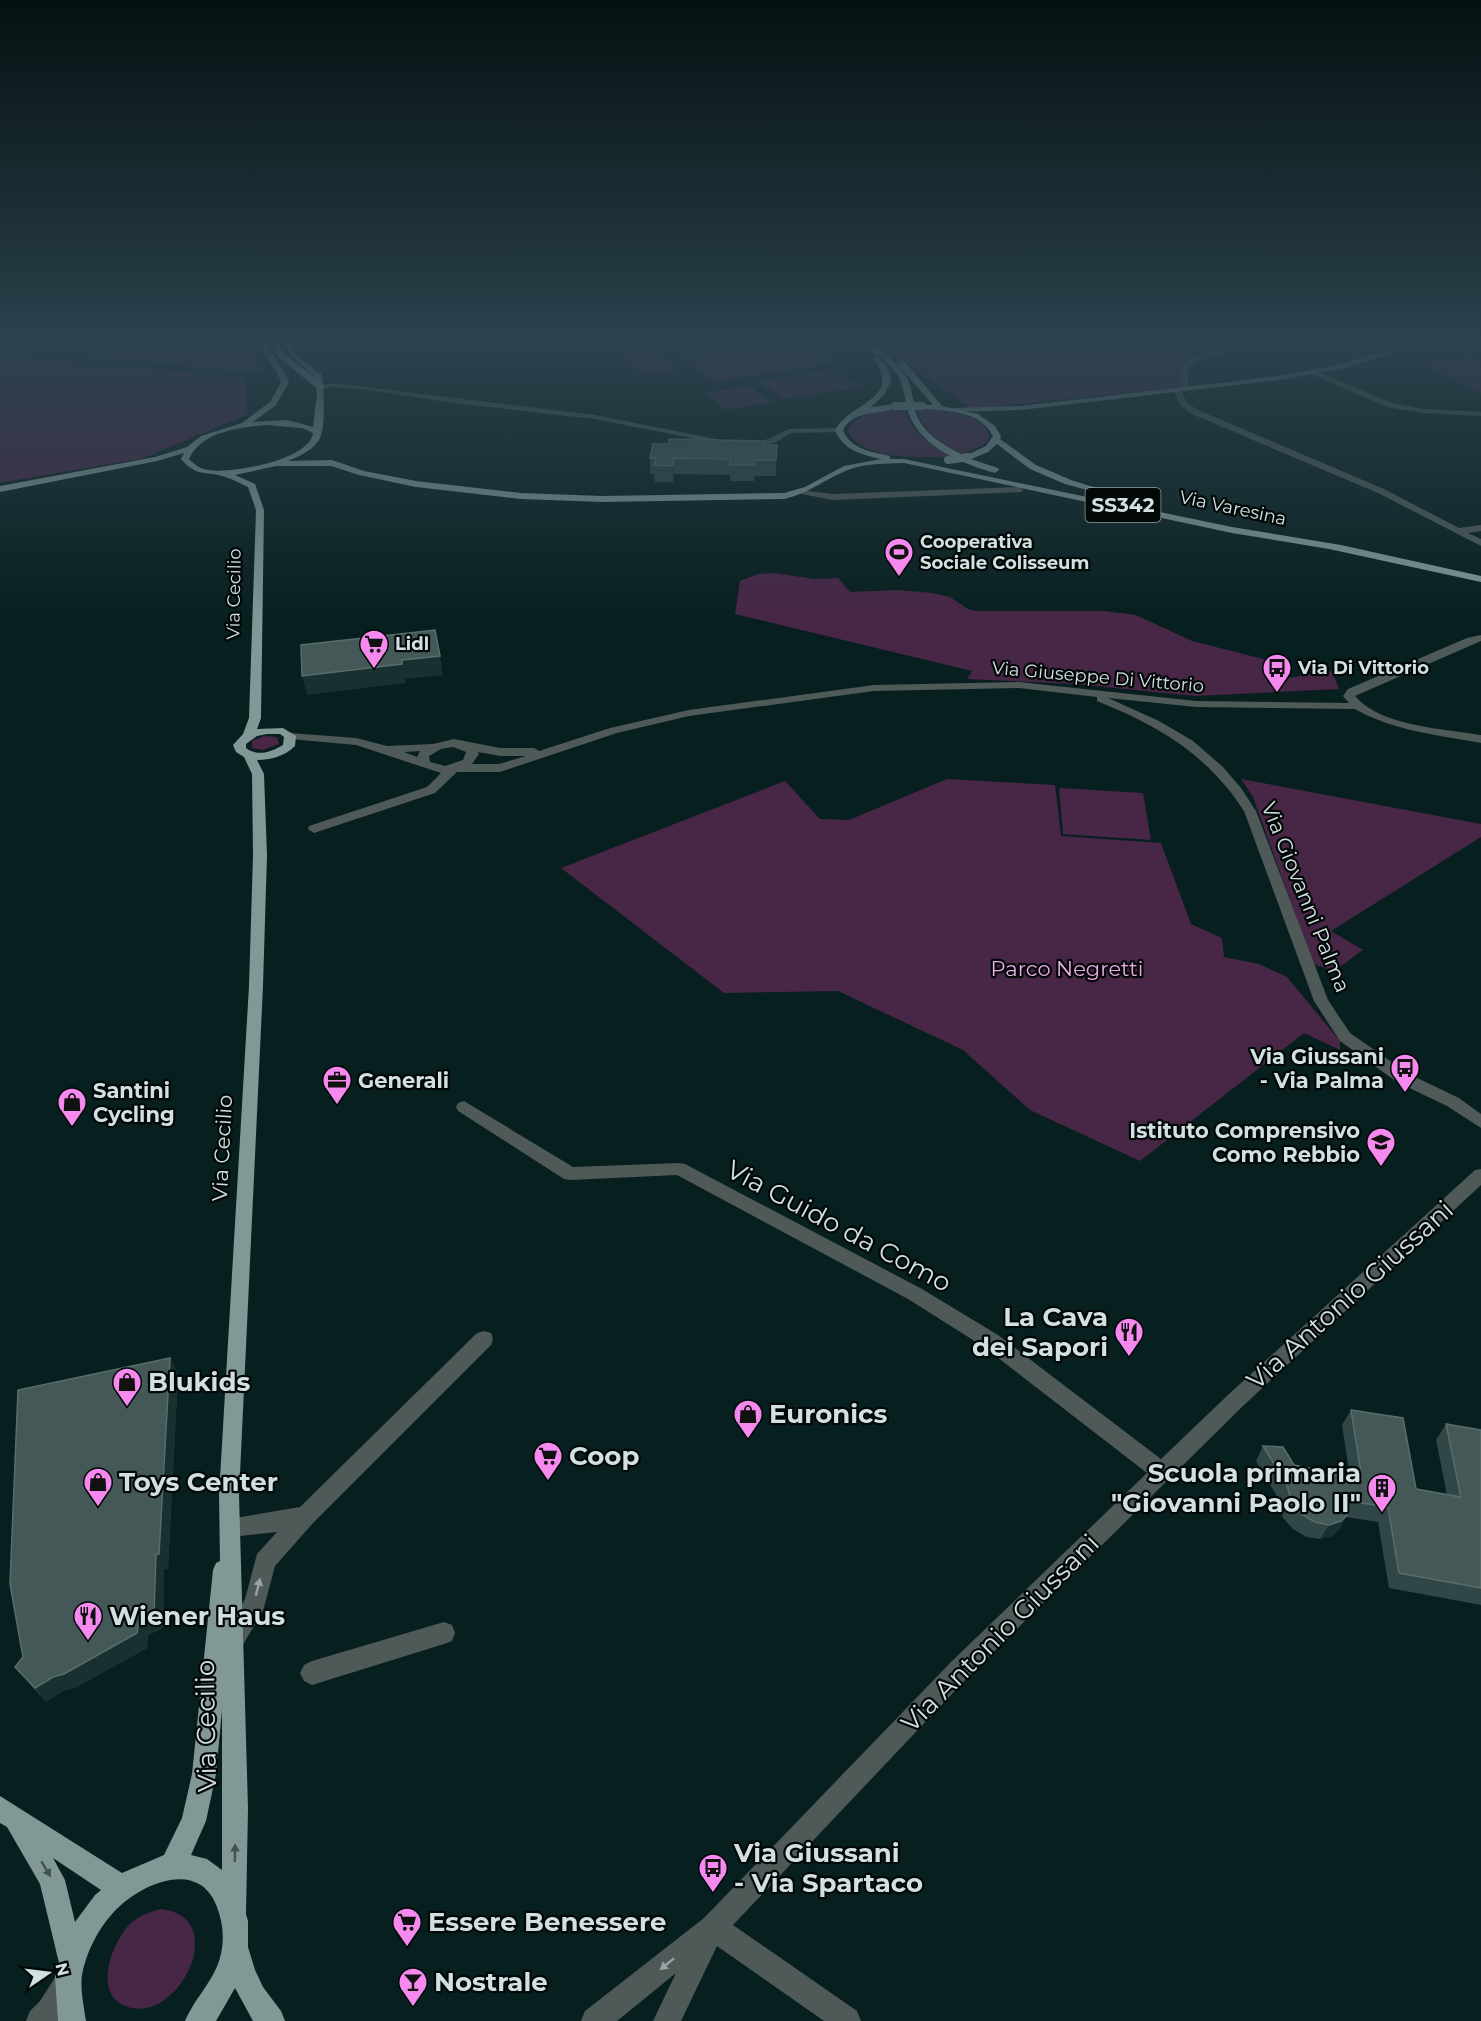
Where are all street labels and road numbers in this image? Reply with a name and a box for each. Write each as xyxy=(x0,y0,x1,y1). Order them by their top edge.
street label: Via Varesina xyxy=(1177,486,1289,530)
road number: SS342 xyxy=(1086,488,1160,522)
street label: Via Cecilio xyxy=(222,548,246,640)
street label: Via Giuseppe Di Vittorio xyxy=(991,657,1205,697)
street label: Via Giovanni Palma xyxy=(1256,798,1356,996)
street label: Via Cecilio xyxy=(207,1094,237,1202)
street label: Via Guido da Como xyxy=(721,1153,957,1299)
street label: Via Antonio Giussani xyxy=(1240,1194,1460,1396)
street label: Via Antonio Giussani xyxy=(894,1527,1106,1739)
street label: Via Cecilio xyxy=(189,1660,223,1792)

